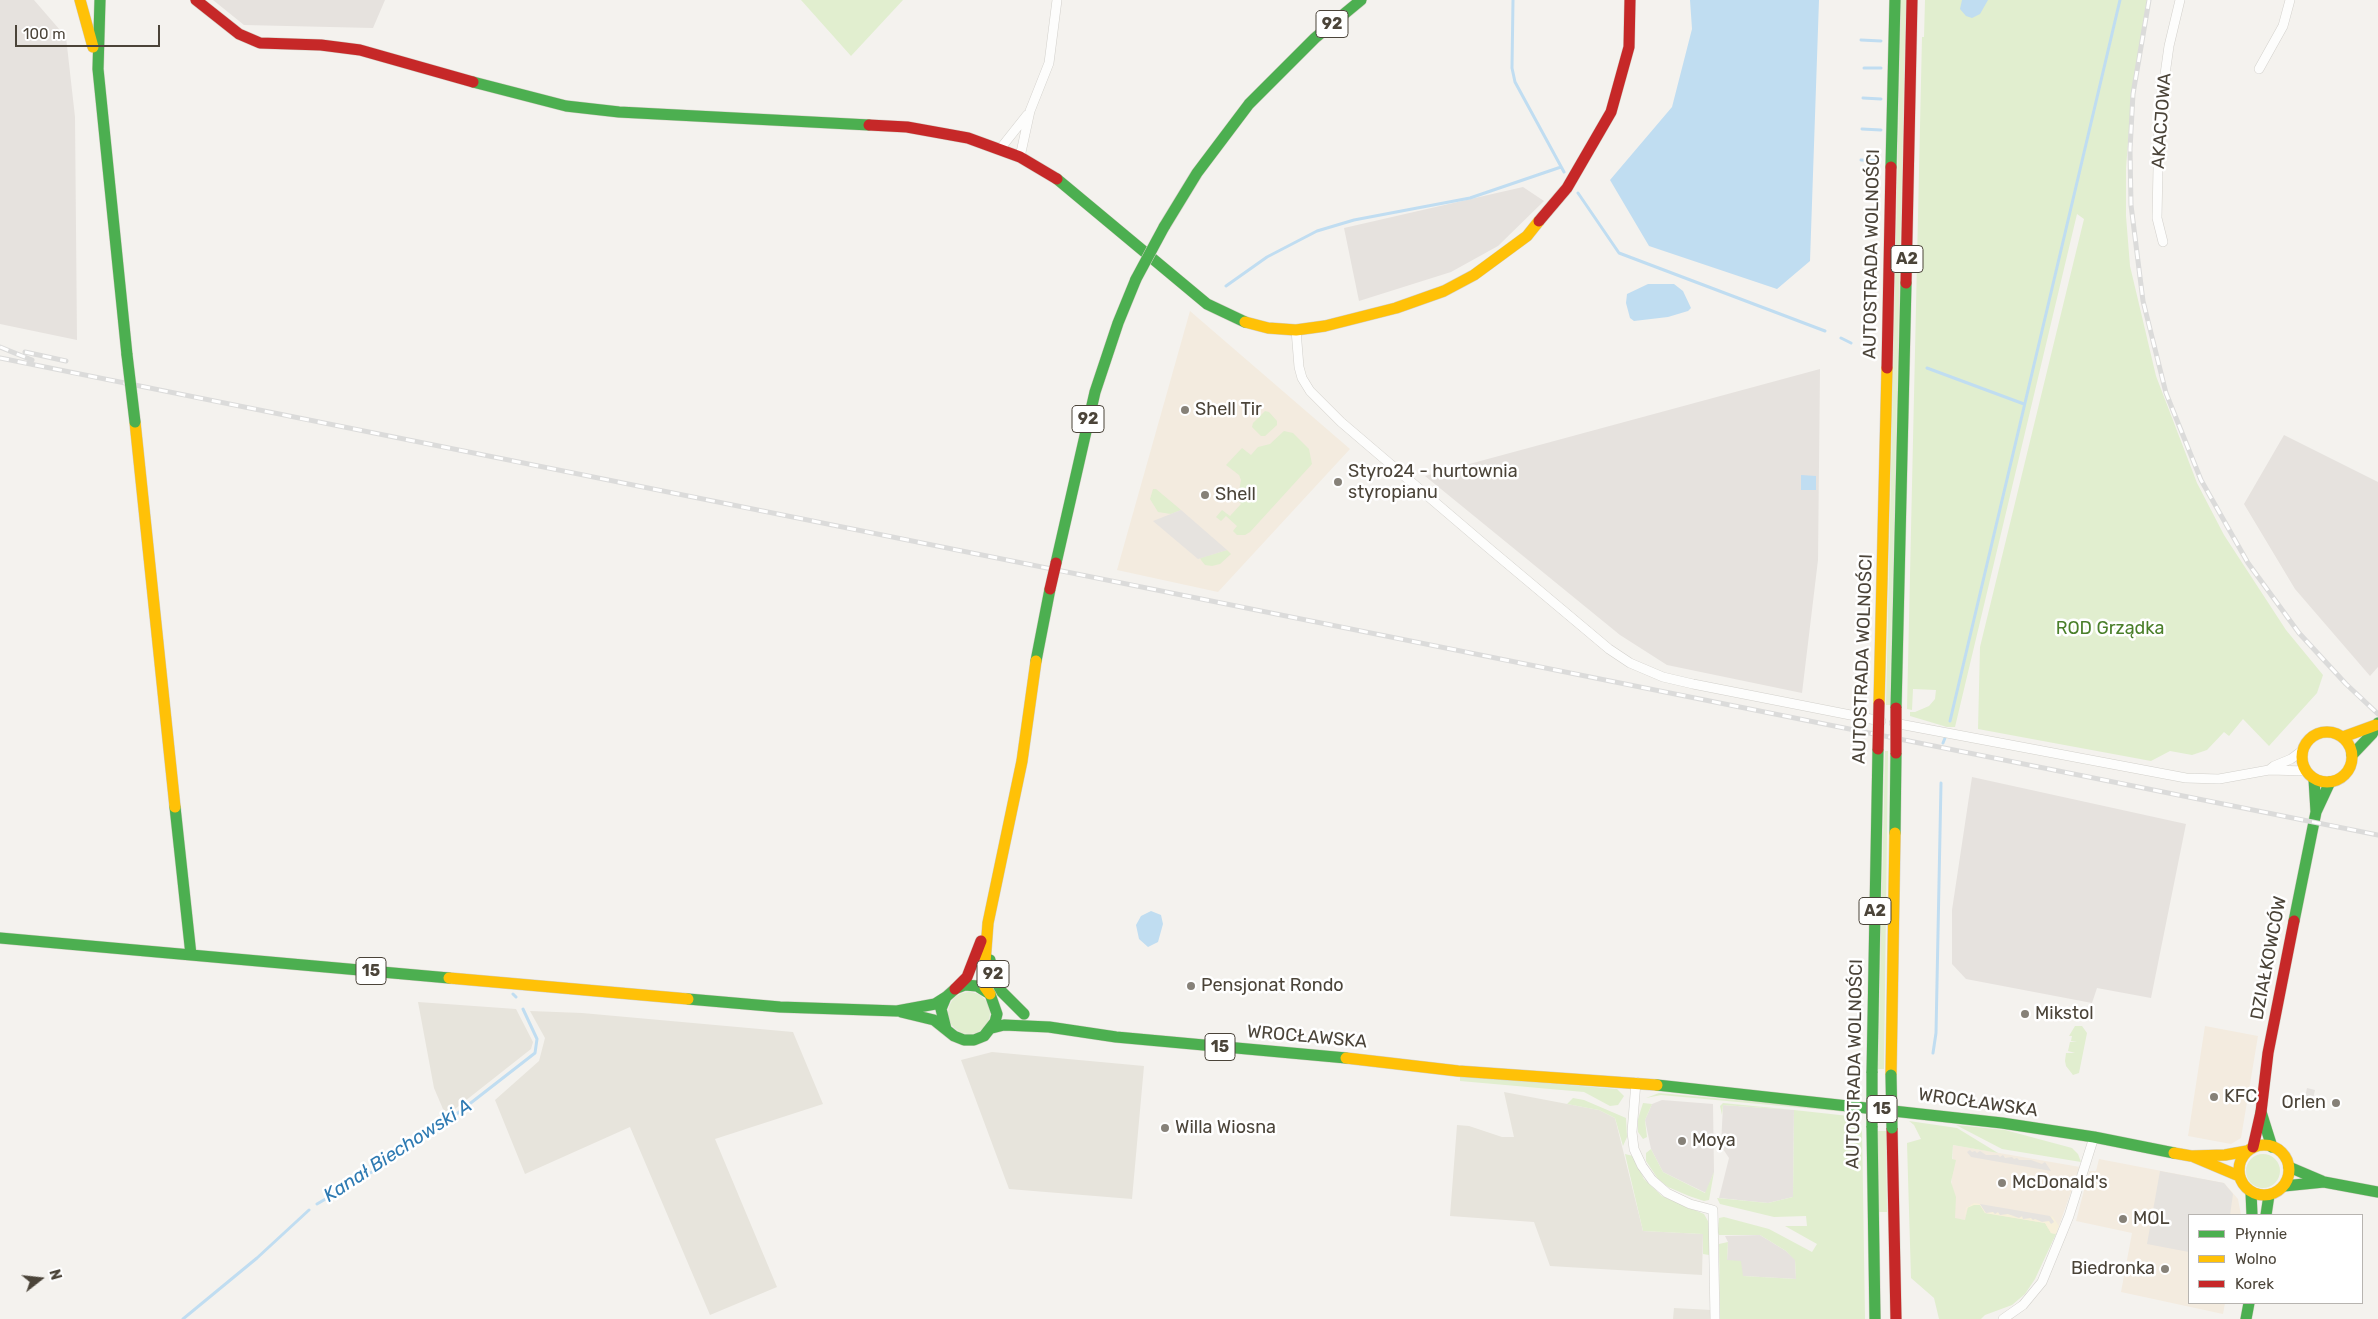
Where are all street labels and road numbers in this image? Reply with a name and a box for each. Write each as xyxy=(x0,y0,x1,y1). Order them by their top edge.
road number: 92 xyxy=(1316,10,1348,38)
street label: AKACJOWA xyxy=(2148,72,2176,170)
street label: AUTOSTRADA WOLNOŚCI xyxy=(1859,149,1885,359)
road number: A2 xyxy=(1891,245,1923,272)
road number: 92 xyxy=(1072,406,1104,432)
street label: AUTOSTRADA WOLNOŚCI xyxy=(1849,554,1877,764)
street label: DZIAŁKOWCÓW xyxy=(2246,894,2292,1022)
road number: A2 xyxy=(1859,898,1891,924)
road number: 15 xyxy=(356,958,386,984)
street label: AUTOSTRADA WOLNOŚCI xyxy=(1842,959,1868,1169)
road number: 92 xyxy=(977,961,1009,988)
street label: WROCŁAWSKA xyxy=(1246,1021,1368,1053)
road number: 15 xyxy=(1205,1034,1235,1060)
street label: WROCŁAWSKA xyxy=(1917,1084,2039,1122)
road number: 15 xyxy=(1867,1096,1897,1122)

